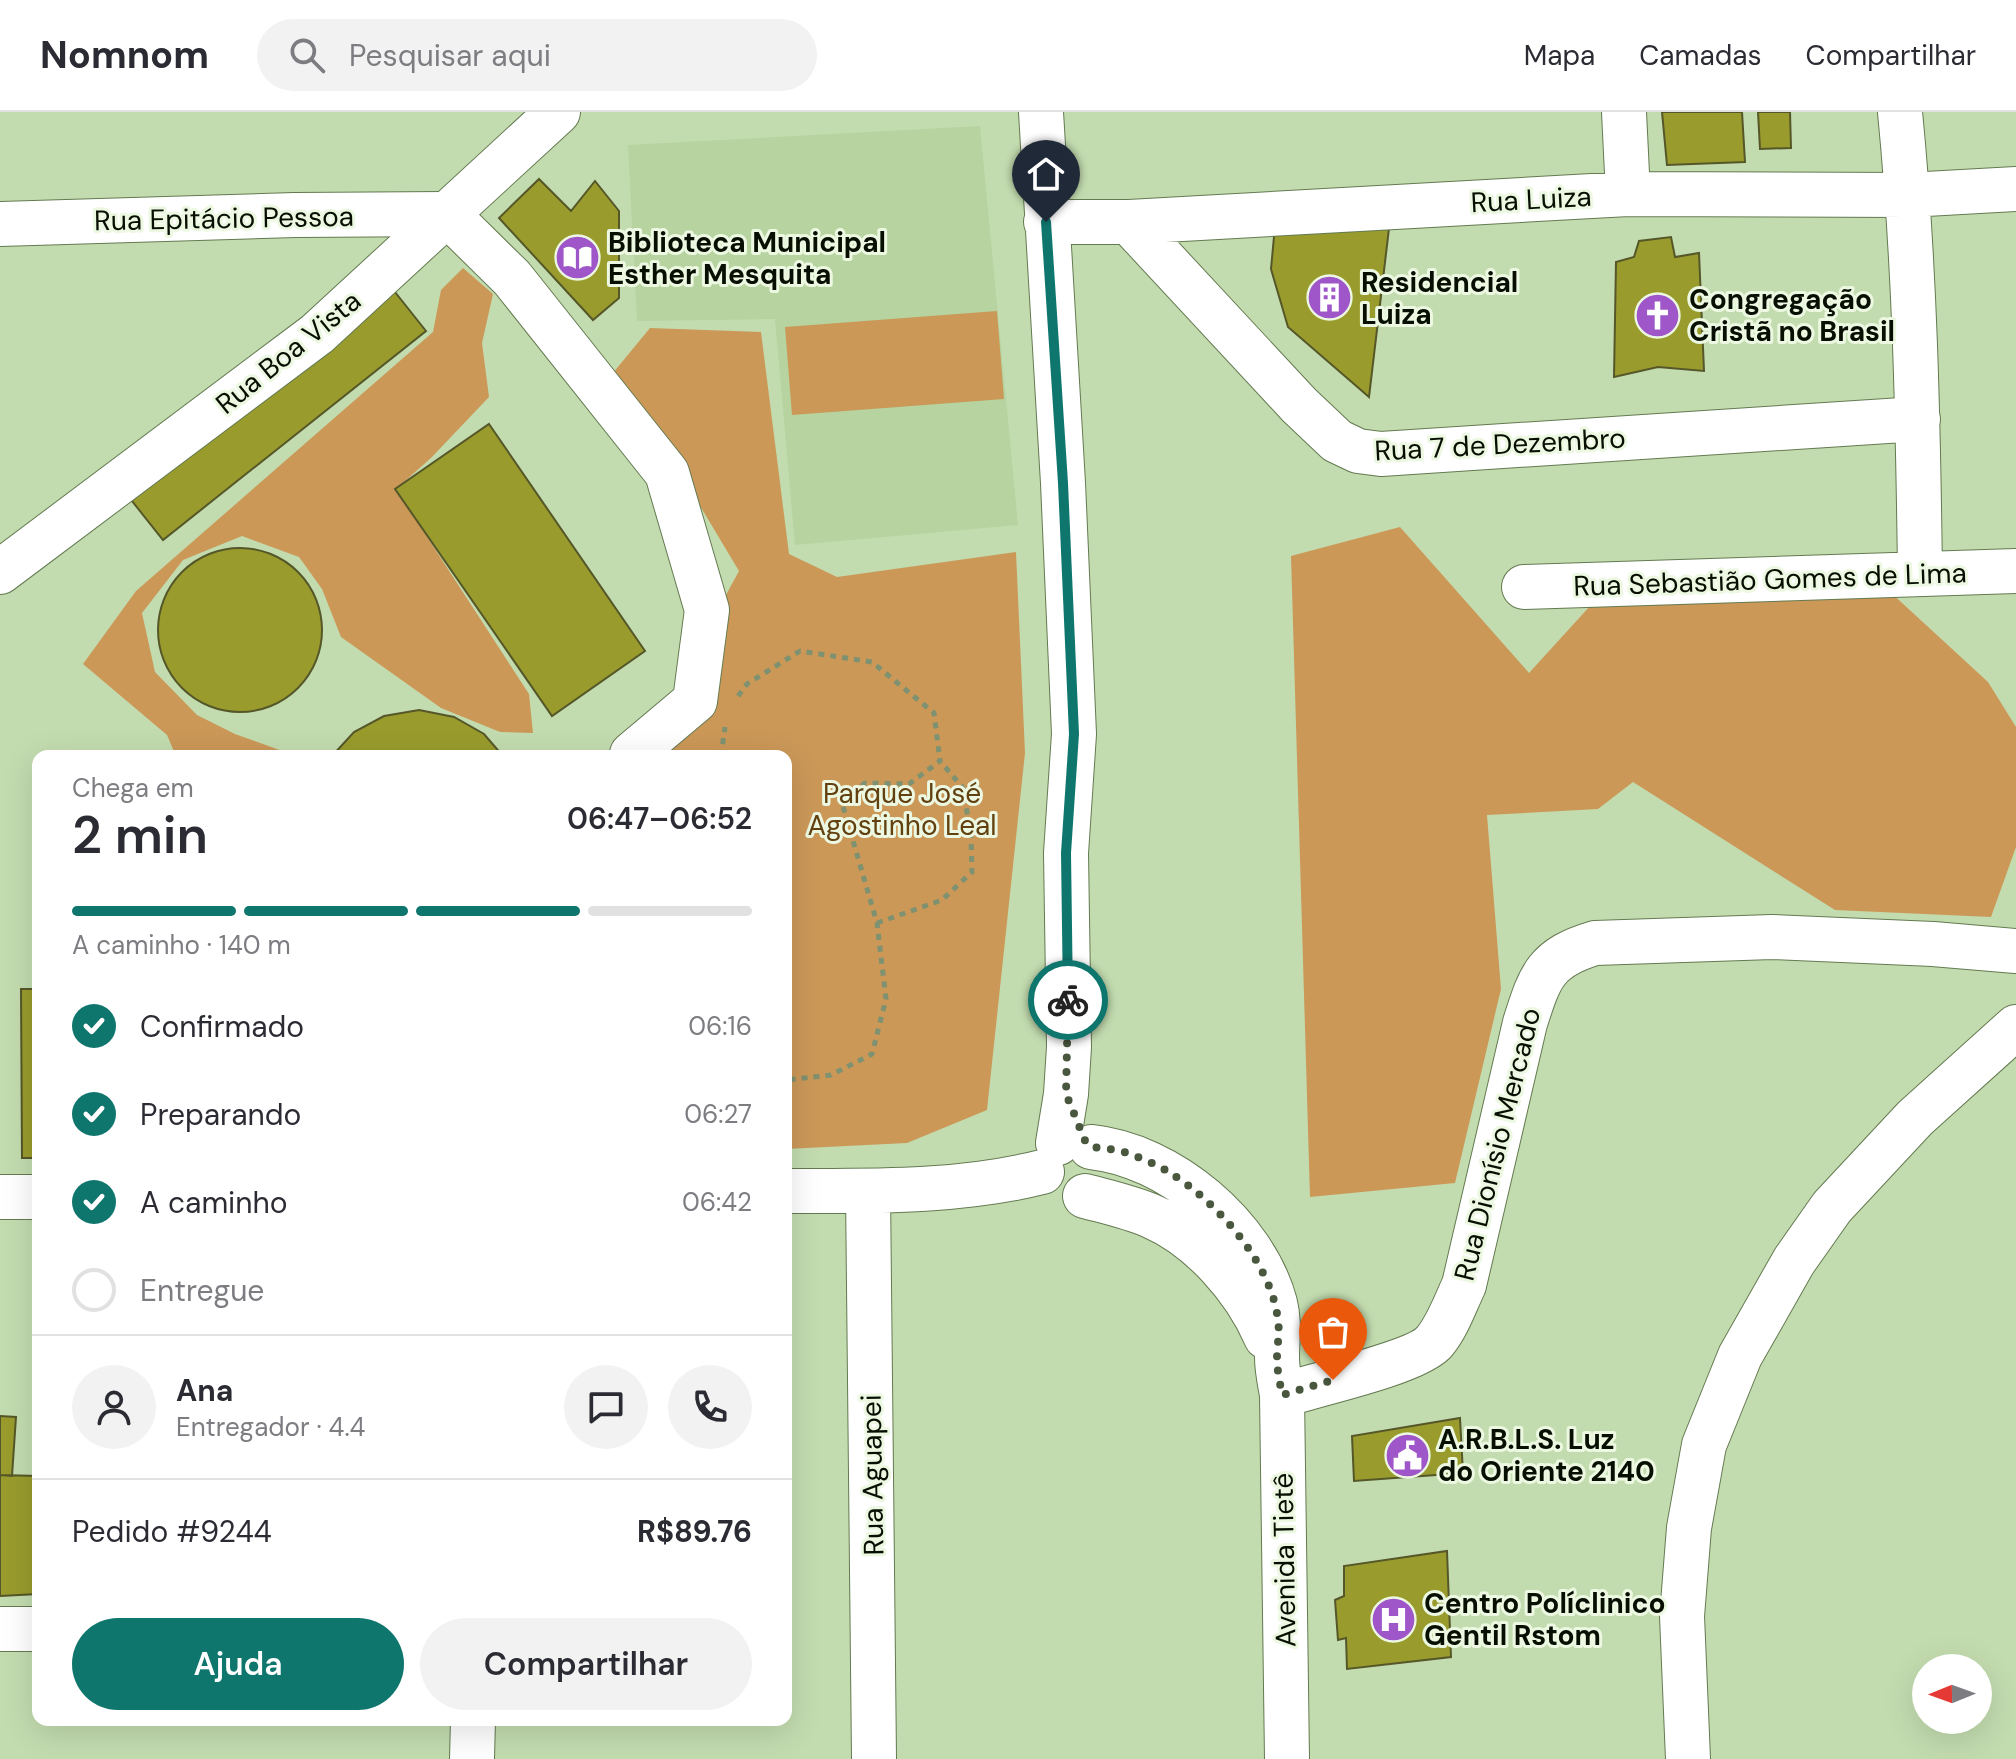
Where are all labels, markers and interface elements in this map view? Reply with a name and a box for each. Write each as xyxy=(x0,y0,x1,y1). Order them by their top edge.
search box xyxy=(257,19,817,91)
text: Nomnom xyxy=(40,30,209,80)
icon: search xyxy=(285,33,329,77)
text: Pesquisar aqui xyxy=(349,36,551,75)
text: Mapa xyxy=(1524,37,1595,74)
text: Camadas xyxy=(1639,37,1762,74)
text: Compartilhar xyxy=(1806,37,1976,74)
pin xyxy=(1012,140,1080,222)
icon: home xyxy=(1024,152,1068,196)
street label: Rua Luiza xyxy=(1470,178,1592,221)
street label: Rua Epitácio Pessoa xyxy=(94,198,354,239)
place label: Biblioteca Municipal Esther Mesquita xyxy=(608,224,886,293)
library icon: Biblioteca Municipal Esther Mesquita xyxy=(553,234,601,282)
place label: Residencial Luiza xyxy=(1361,264,1518,333)
building icon: Residencial Luiza xyxy=(1306,274,1354,322)
place label: Congregação Cristã no Brasil xyxy=(1689,281,1895,350)
street label: Rua Boa Vista xyxy=(208,282,369,422)
church icon: Congregação Cristã no Brasil xyxy=(1634,291,1682,339)
street label: Rua 7 de Dezembro xyxy=(1373,419,1627,470)
street label: Rua Sebastião Gomes de Lima xyxy=(1573,554,1967,605)
text: Chega em xyxy=(72,771,194,805)
park label: Parque José Agostinho Leal xyxy=(807,775,997,844)
text: 06:47–06:52 xyxy=(567,799,752,838)
text: 2 min xyxy=(72,801,208,869)
text: A caminho · 140 m xyxy=(72,928,291,962)
courier xyxy=(1028,960,1108,1040)
icon: bike xyxy=(1046,978,1090,1022)
icon: check xyxy=(72,1004,116,1048)
street label: Rua Dionísio Mercado xyxy=(1446,1004,1549,1284)
text: Confirmado xyxy=(140,1007,304,1046)
text: 06:16 xyxy=(688,1009,752,1043)
icon: check xyxy=(72,1092,116,1136)
text: Preparando xyxy=(140,1095,301,1134)
text: 06:27 xyxy=(684,1097,752,1131)
icon: check xyxy=(72,1180,116,1224)
text: A caminho xyxy=(140,1183,288,1222)
text: 06:42 xyxy=(682,1185,752,1219)
text: Entregue xyxy=(140,1271,264,1310)
pin xyxy=(1299,1298,1367,1380)
icon: bag xyxy=(1311,1310,1355,1354)
button: person xyxy=(72,1365,156,1449)
button: chat xyxy=(564,1365,648,1449)
button: phone xyxy=(668,1365,752,1449)
text: Ana xyxy=(176,1371,233,1410)
street label: Rua Aguapei xyxy=(853,1394,892,1556)
text: Entregador · 4.4 xyxy=(176,1410,365,1444)
place label: A.R.B.L.S. Luz do Oriente 2140 xyxy=(1438,1421,1655,1490)
public building icon: A.R.B.L.S. Luz do Oriente 2140 xyxy=(1383,1431,1431,1479)
street label: Avenida Tietê xyxy=(1264,1472,1305,1648)
text: Pedido #9244 xyxy=(72,1512,272,1551)
text: R$89.76 xyxy=(637,1512,752,1551)
place label: Centro Políclinico Gentil Rstom xyxy=(1424,1585,1666,1654)
hospital icon: Centro Políclinico Gentil Rstom xyxy=(1369,1595,1417,1643)
button: Ajuda xyxy=(72,1618,404,1710)
button: Compartilhar xyxy=(420,1618,752,1710)
north arrow xyxy=(1912,1654,1992,1734)
map controls xyxy=(1912,1654,1992,1734)

